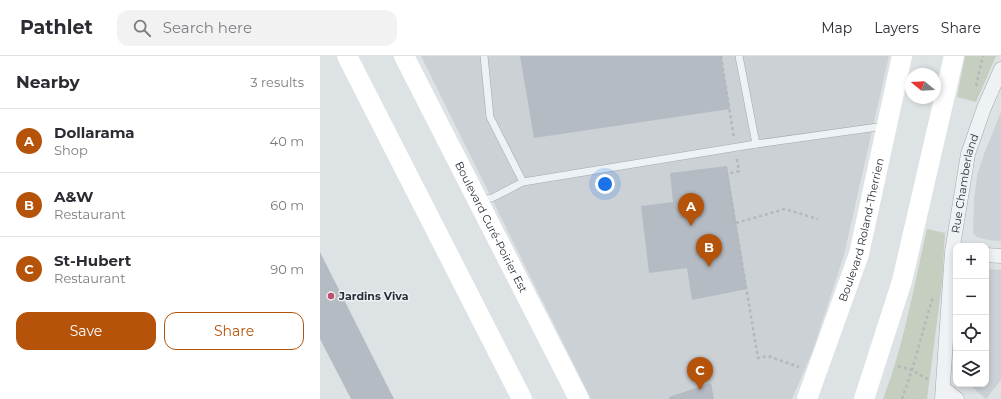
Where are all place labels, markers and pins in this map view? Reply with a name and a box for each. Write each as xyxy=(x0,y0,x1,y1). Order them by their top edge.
pin: A xyxy=(678,193,704,226)
pin: B xyxy=(696,234,722,267)
place label: Jardins Viva xyxy=(338,289,409,303)
marker: Jardins Viva xyxy=(326,291,336,301)
pin: C xyxy=(687,357,713,390)

